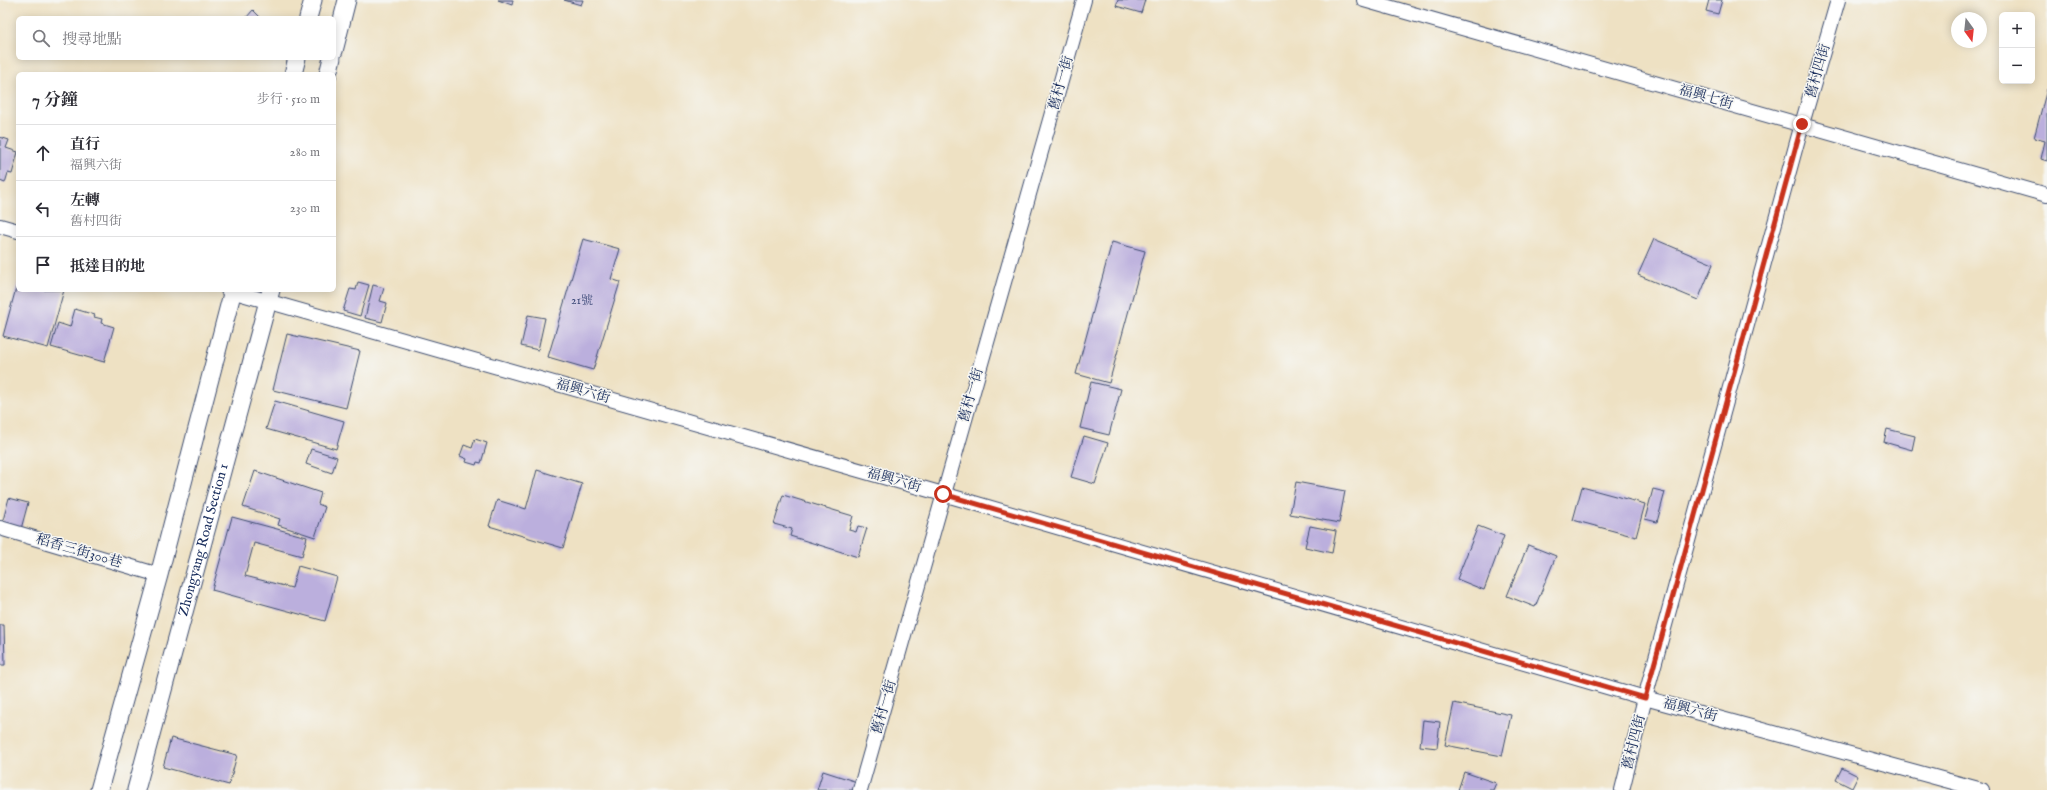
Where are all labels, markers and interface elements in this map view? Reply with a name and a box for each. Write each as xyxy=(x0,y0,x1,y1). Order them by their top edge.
north arrow xyxy=(1951,12,1987,48)
map controls xyxy=(1999,12,2035,84)
button: + xyxy=(1999,12,2035,48)
search box xyxy=(16,16,336,60)
icon: search xyxy=(30,27,52,49)
text: 搜尋地點 xyxy=(62,30,122,49)
street label: 舊村四街 xyxy=(1802,42,1834,100)
button: − xyxy=(1999,48,2035,84)
street label: 舊村一街 xyxy=(1045,54,1077,112)
street label: 福興七街 xyxy=(1677,81,1735,113)
text: 7 分鐘 xyxy=(32,90,78,111)
text: 步行 · 510 m xyxy=(257,91,320,108)
route end xyxy=(1793,115,1811,133)
text: 直行 xyxy=(70,135,100,154)
icon: ahead xyxy=(32,142,54,164)
text: 280 m xyxy=(290,144,320,161)
text: 福興六街 xyxy=(70,157,122,174)
text: 左轉 xyxy=(70,191,100,210)
icon: left xyxy=(32,198,54,220)
text: 230 m xyxy=(290,200,320,217)
text: 舊村四街 xyxy=(70,213,122,230)
icon: arrive xyxy=(32,254,54,276)
text: 抵達目的地 xyxy=(70,257,145,276)
house number: 21號 xyxy=(571,293,593,308)
street label: 舊村一街 xyxy=(955,366,987,424)
street label: 福興六街 xyxy=(554,375,612,407)
street label: Zhongyang Road Section 1 xyxy=(174,462,233,618)
street label: 福興六街 xyxy=(865,464,923,496)
route start xyxy=(934,485,952,503)
street label: 稻香三街300巷 xyxy=(34,530,124,572)
street label: 舊村一街 xyxy=(868,678,900,736)
street label: 福興六街 xyxy=(1661,694,1719,726)
street label: 舊村四街 xyxy=(1618,713,1650,771)

